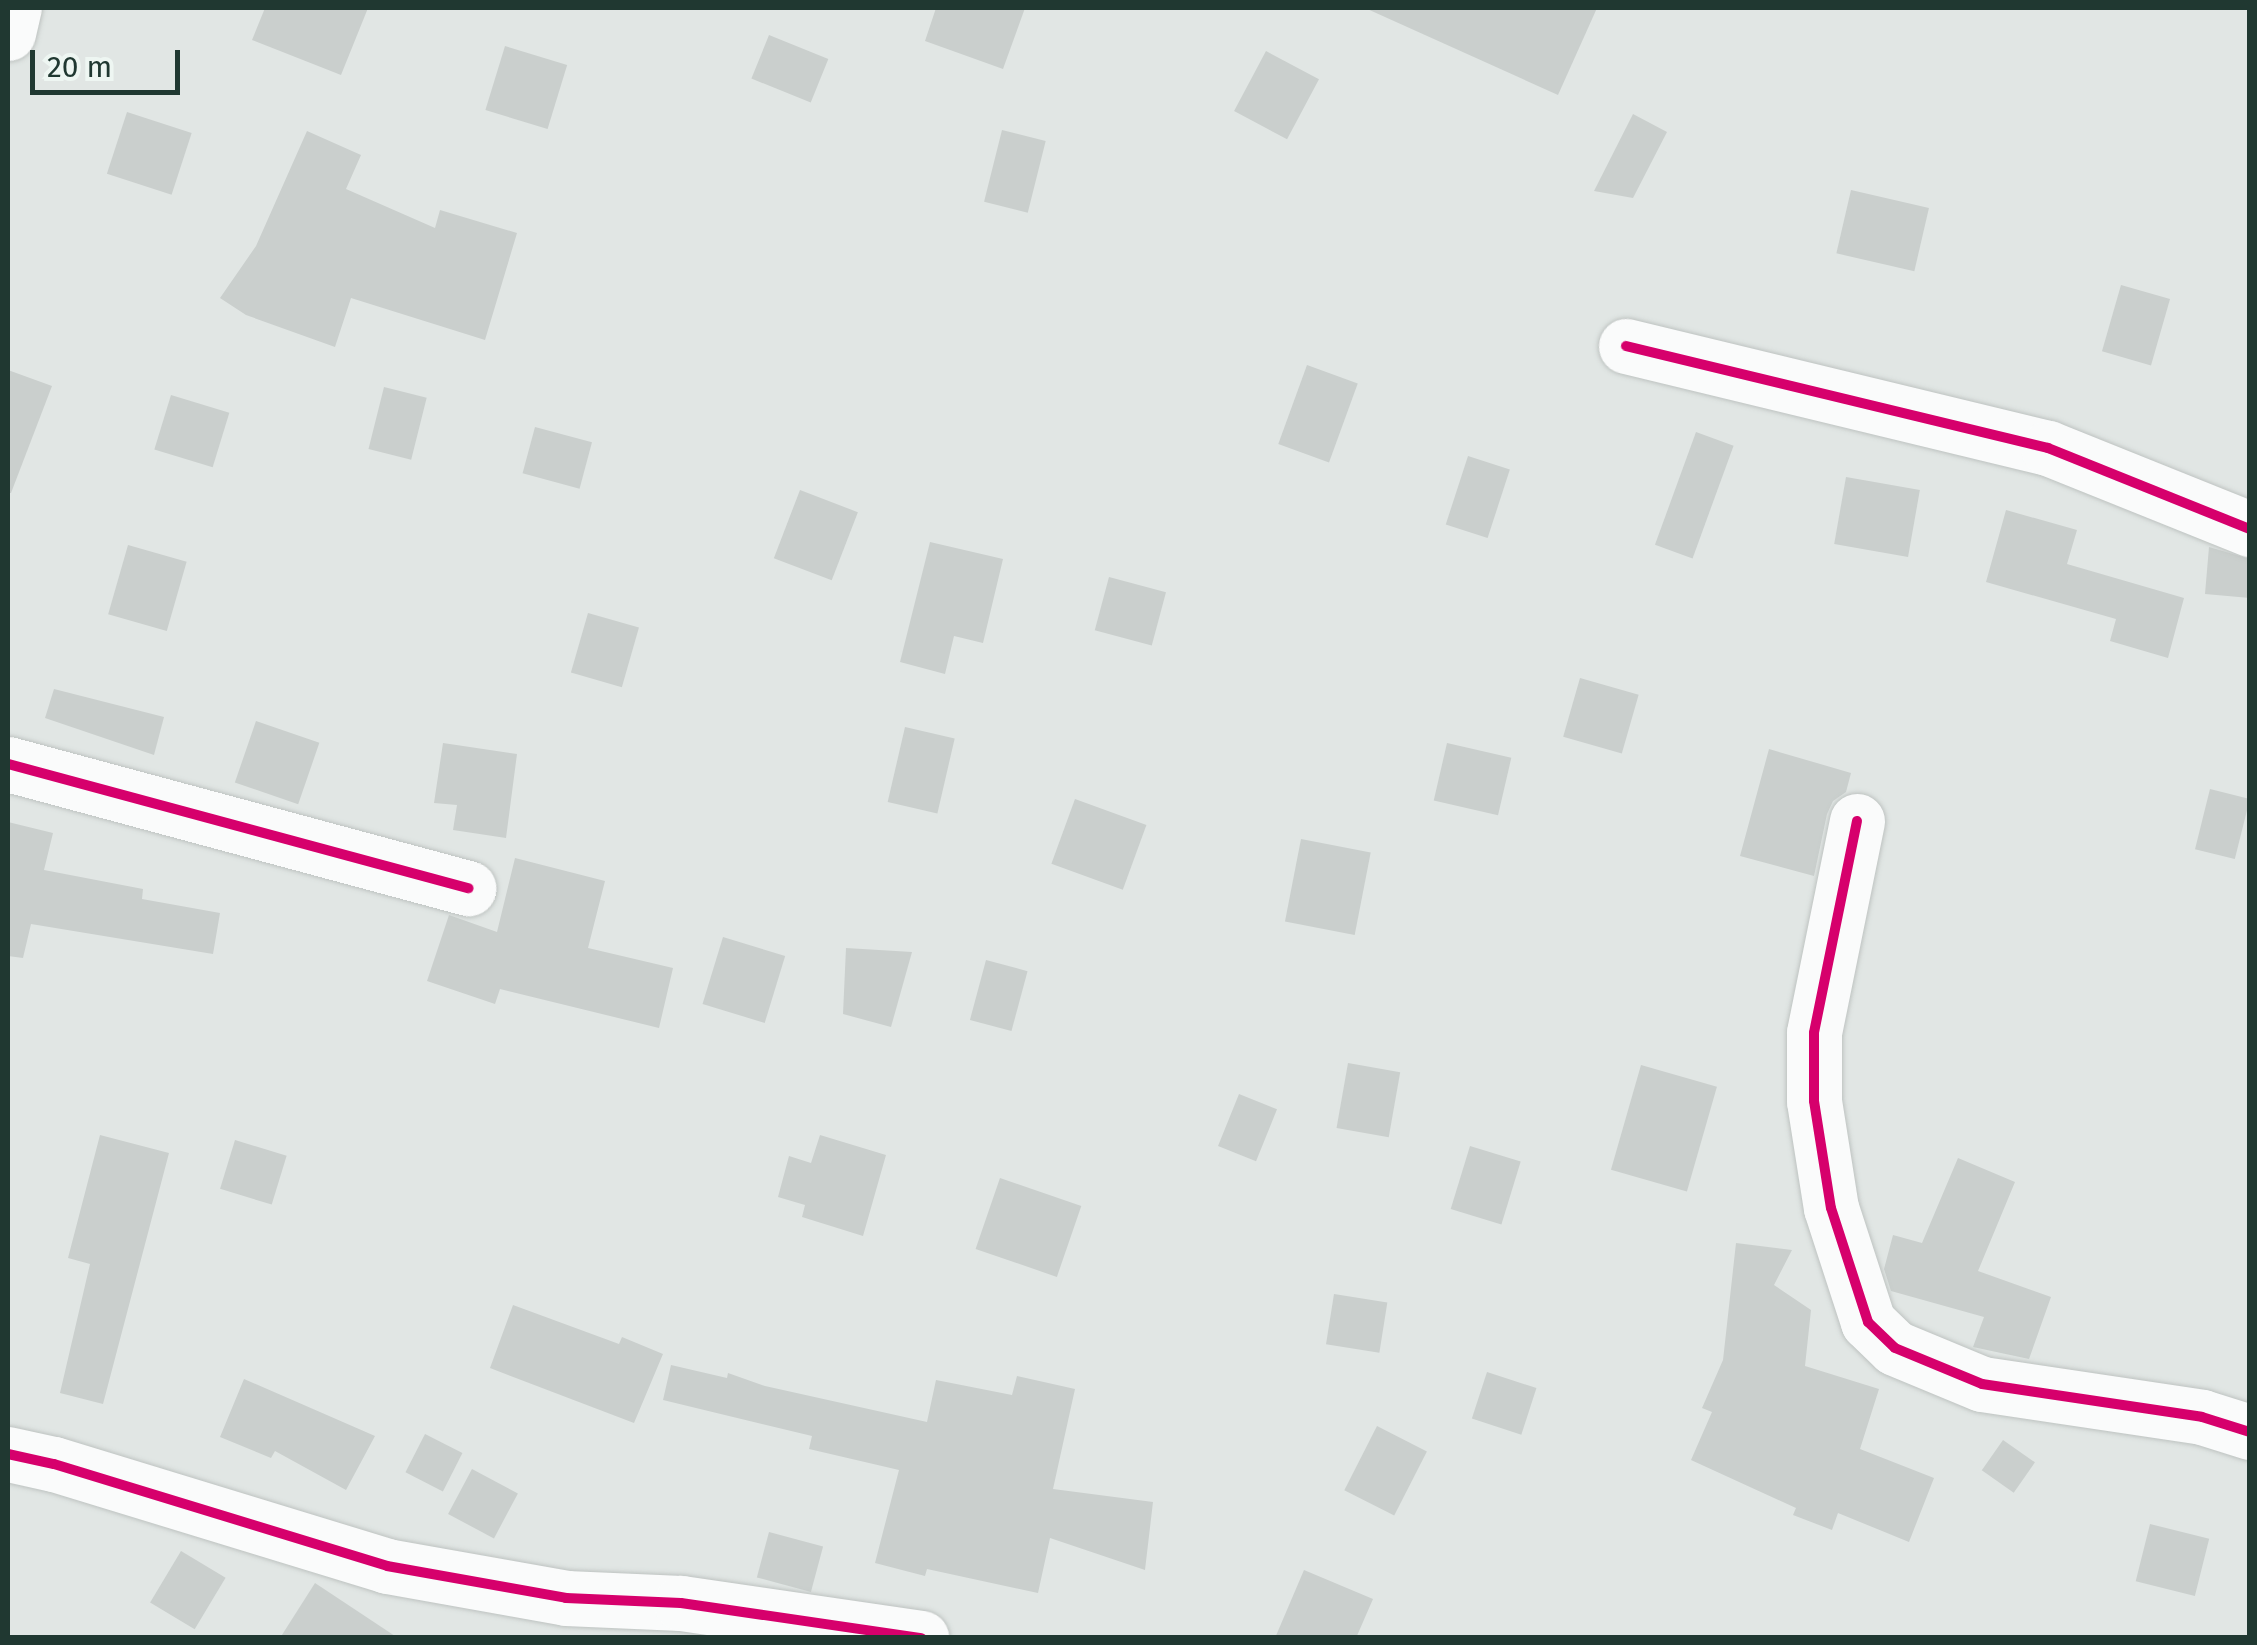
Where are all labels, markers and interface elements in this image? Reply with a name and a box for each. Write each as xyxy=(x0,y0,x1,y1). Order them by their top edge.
scale bar xyxy=(35,30,185,92)
text: 20 m xyxy=(47,49,112,85)

